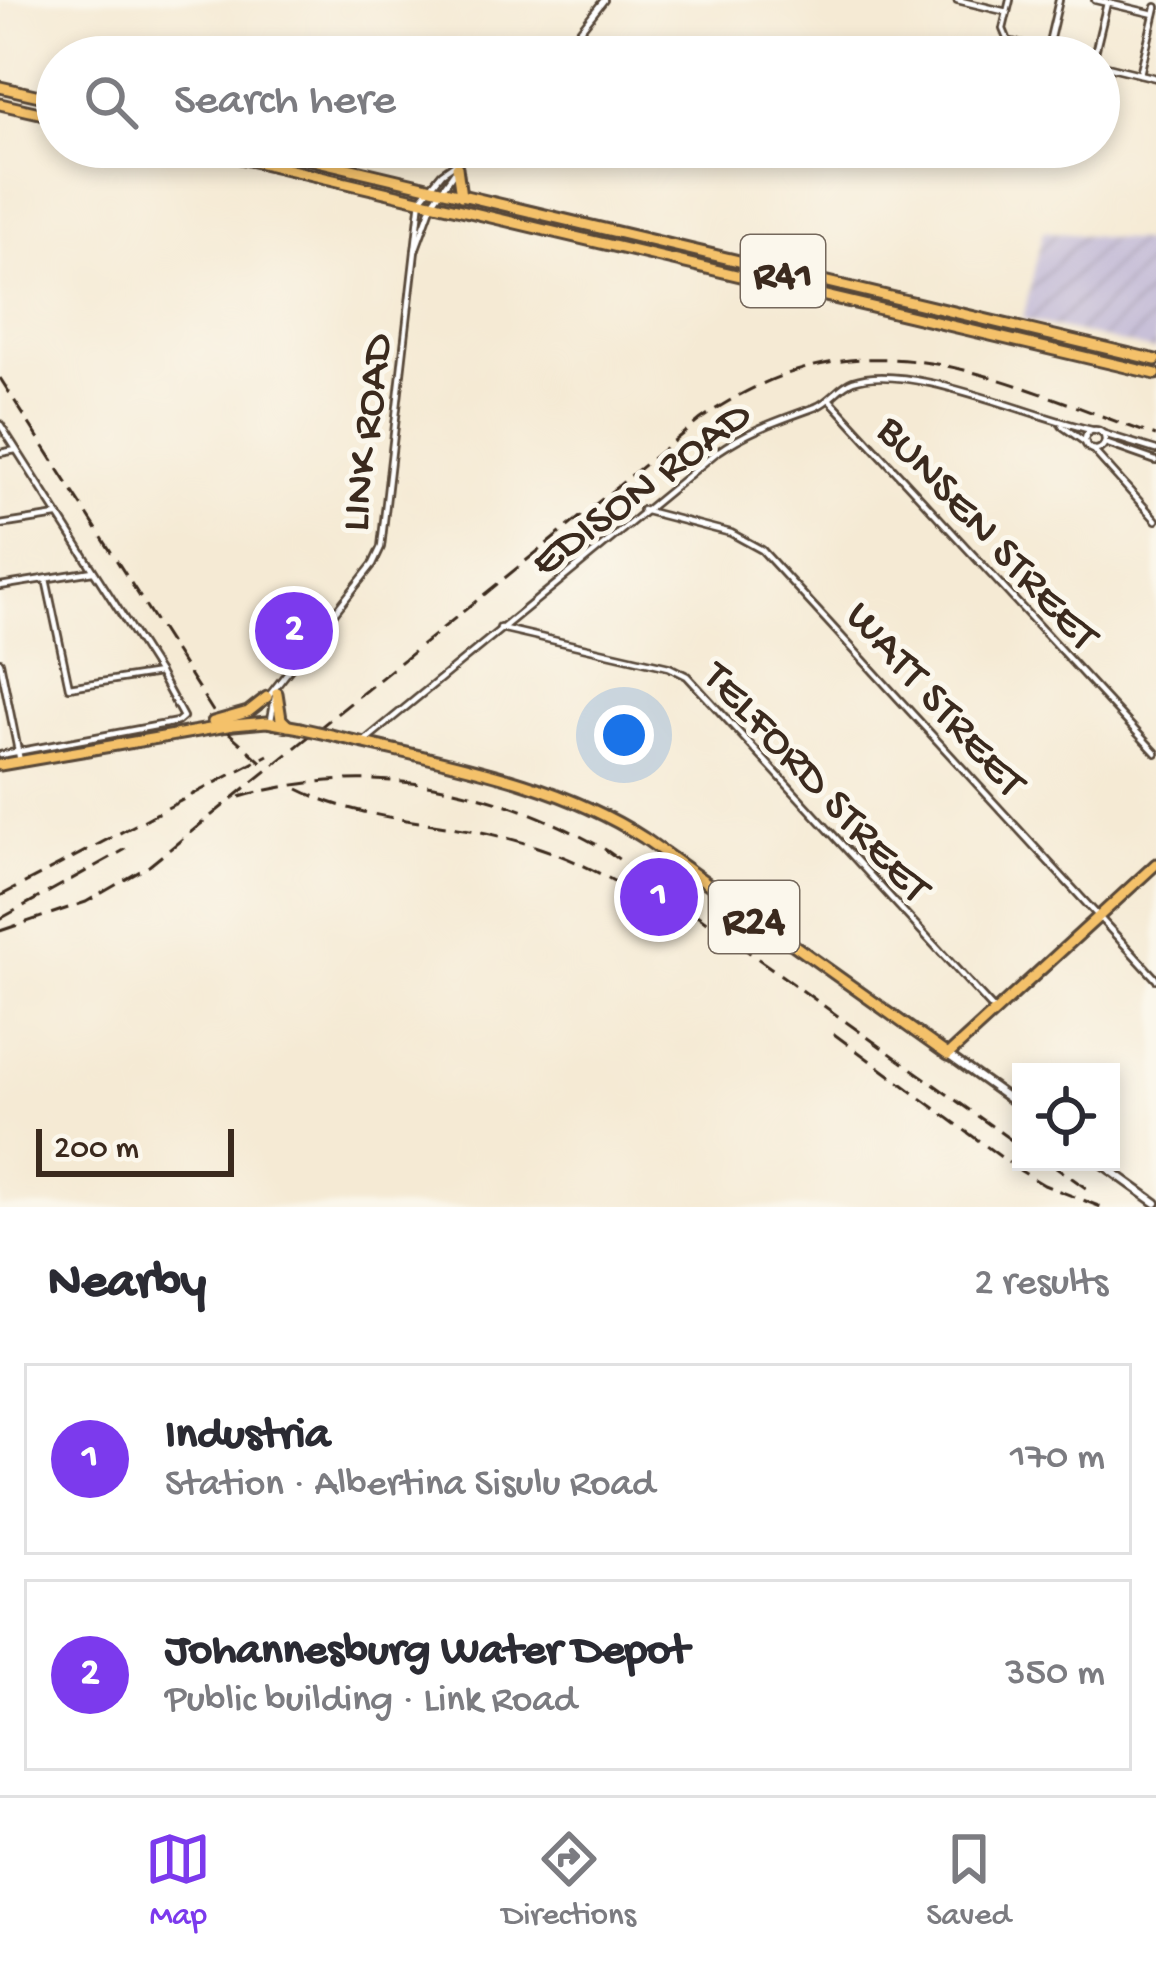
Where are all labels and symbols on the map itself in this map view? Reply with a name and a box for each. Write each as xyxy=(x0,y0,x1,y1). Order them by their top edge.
road number: R41 xyxy=(741,235,825,307)
street label: LINK ROAD xyxy=(331,330,408,535)
street label: EDISON ROAD xyxy=(522,390,764,591)
street label: BUNSEN STREET xyxy=(862,406,1109,665)
pin: 2 xyxy=(255,586,333,676)
street label: WATT STREET xyxy=(832,592,1036,811)
street label: TELFORD STREET xyxy=(687,650,941,917)
your location xyxy=(594,705,654,765)
pin: 1 xyxy=(620,852,698,942)
road number: R24 xyxy=(709,881,799,953)
scale bar xyxy=(36,1123,234,1176)

